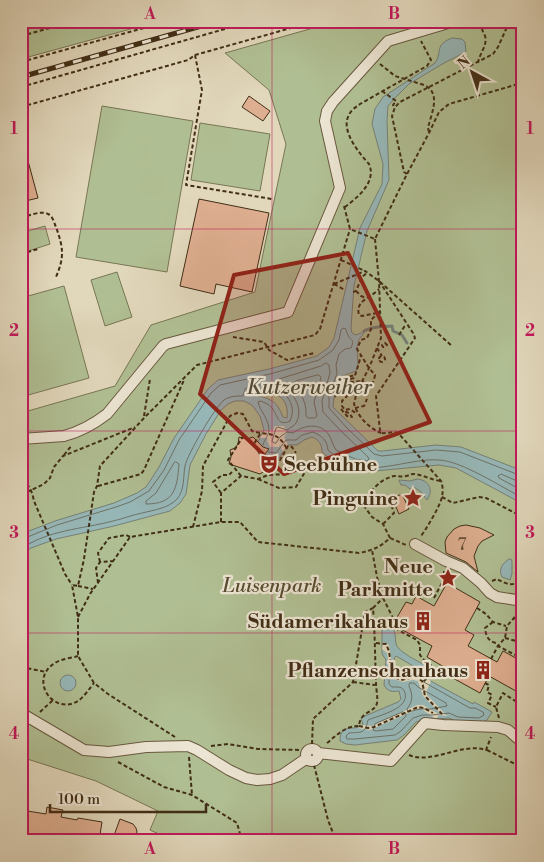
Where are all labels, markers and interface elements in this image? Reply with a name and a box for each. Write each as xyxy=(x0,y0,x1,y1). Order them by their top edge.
text: A xyxy=(143,4,156,24)
text: B xyxy=(388,4,400,24)
north arrow xyxy=(446,48,496,98)
text: N xyxy=(454,52,474,73)
text: 1 xyxy=(10,119,18,139)
text: 1 xyxy=(526,119,534,139)
text: 2 xyxy=(9,321,19,341)
text: 2 xyxy=(525,321,535,341)
water label: Kutzerweiher xyxy=(246,375,373,401)
theatre icon: Seebühne xyxy=(258,453,280,475)
place label: Seebühne xyxy=(284,453,377,478)
place label: Pinguine xyxy=(312,487,398,512)
place icon: Pinguine xyxy=(402,487,424,509)
text: 3 xyxy=(9,523,19,543)
text: 3 xyxy=(525,523,535,543)
house number: 7 xyxy=(457,533,467,556)
place label: Neue Parkmitte xyxy=(338,555,433,603)
place icon: Neue Parkmitte xyxy=(437,567,459,589)
park label: Luisenpark xyxy=(221,574,322,599)
place label: Südamerikahaus xyxy=(248,610,408,635)
building icon: Südamerikahaus xyxy=(412,610,434,632)
place label: Pflanzenschauhaus xyxy=(287,659,468,684)
building icon: Pflanzenschauhaus xyxy=(472,659,494,681)
text: 4 xyxy=(9,724,20,744)
text: 4 xyxy=(525,724,536,744)
scale bar xyxy=(50,782,206,814)
text: 100 m xyxy=(58,790,100,809)
text: A xyxy=(143,839,156,859)
text: B xyxy=(388,839,400,859)

